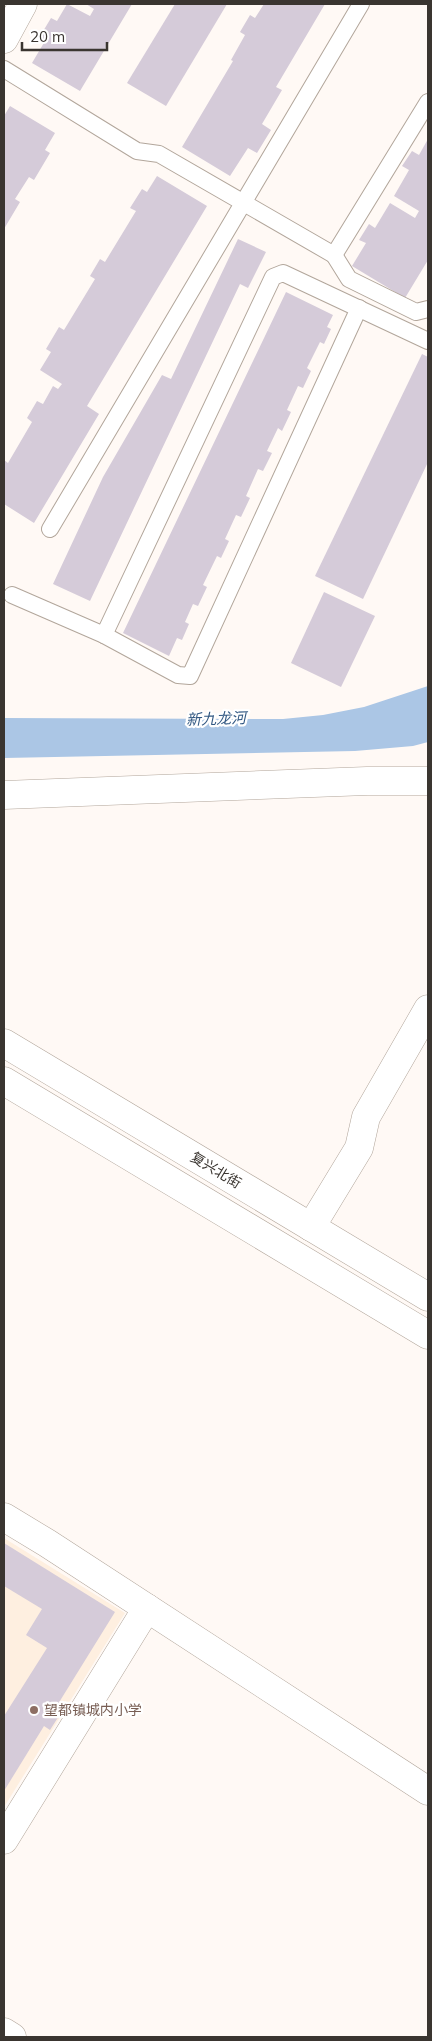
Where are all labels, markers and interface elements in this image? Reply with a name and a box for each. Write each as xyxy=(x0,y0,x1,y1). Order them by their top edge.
scale bar xyxy=(22,20,108,52)
text: 20 m xyxy=(30,27,65,46)
water label: 新九龙河 xyxy=(186,708,249,729)
street label: 复兴北街 xyxy=(187,1148,245,1192)
place label: 望都镇城内小学 xyxy=(44,1701,142,1719)
marker: 望都镇城内小学 xyxy=(28,1704,40,1716)

